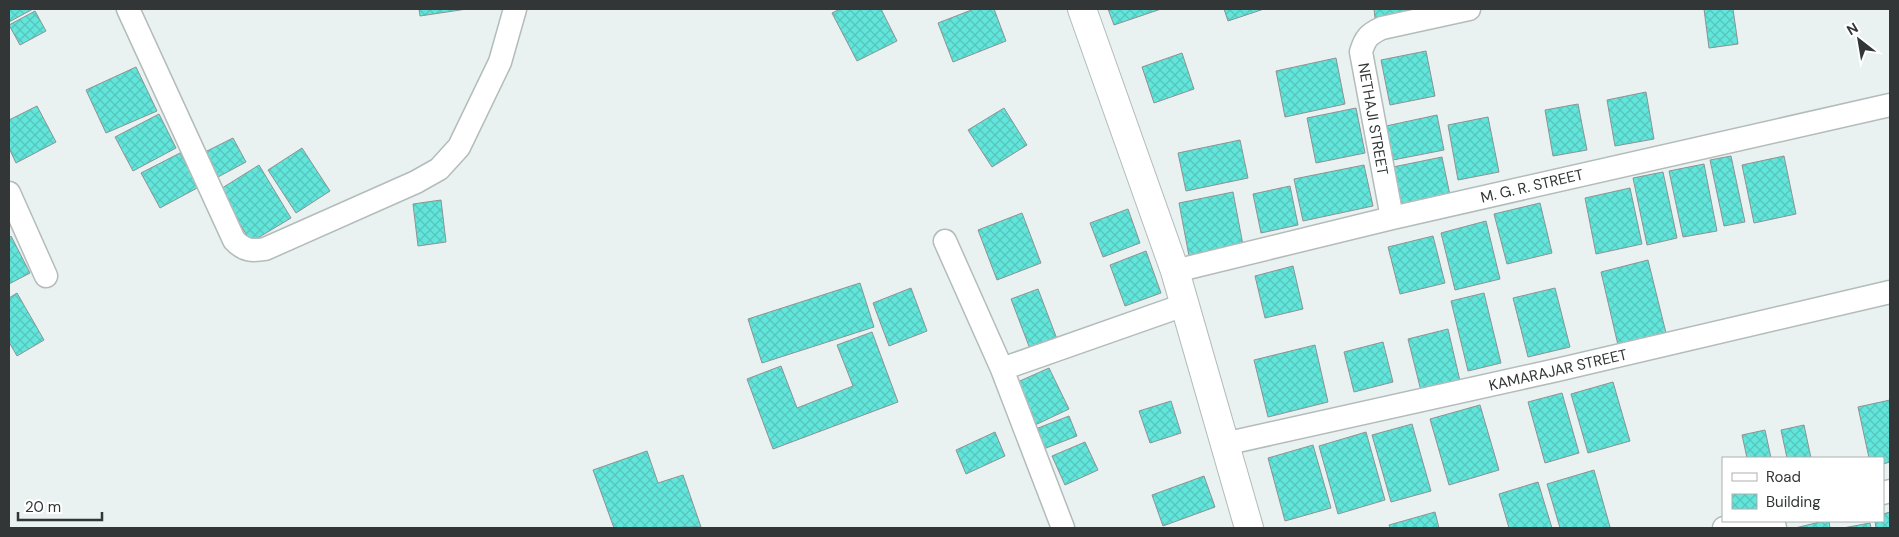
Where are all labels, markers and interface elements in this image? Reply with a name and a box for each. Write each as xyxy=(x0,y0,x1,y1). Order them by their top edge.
north arrow xyxy=(1834,15,1884,65)
text: N xyxy=(1843,19,1861,39)
street label: NETHAJI STREET xyxy=(1353,61,1393,177)
street label: M. G. R. STREET xyxy=(1479,164,1585,208)
street label: KAMARAJAR STREET xyxy=(1487,344,1629,396)
legend xyxy=(1722,457,1884,522)
text: Road xyxy=(1766,467,1801,487)
scale bar xyxy=(18,490,101,522)
text: Building xyxy=(1766,492,1821,512)
text: 20 m xyxy=(25,497,61,517)

